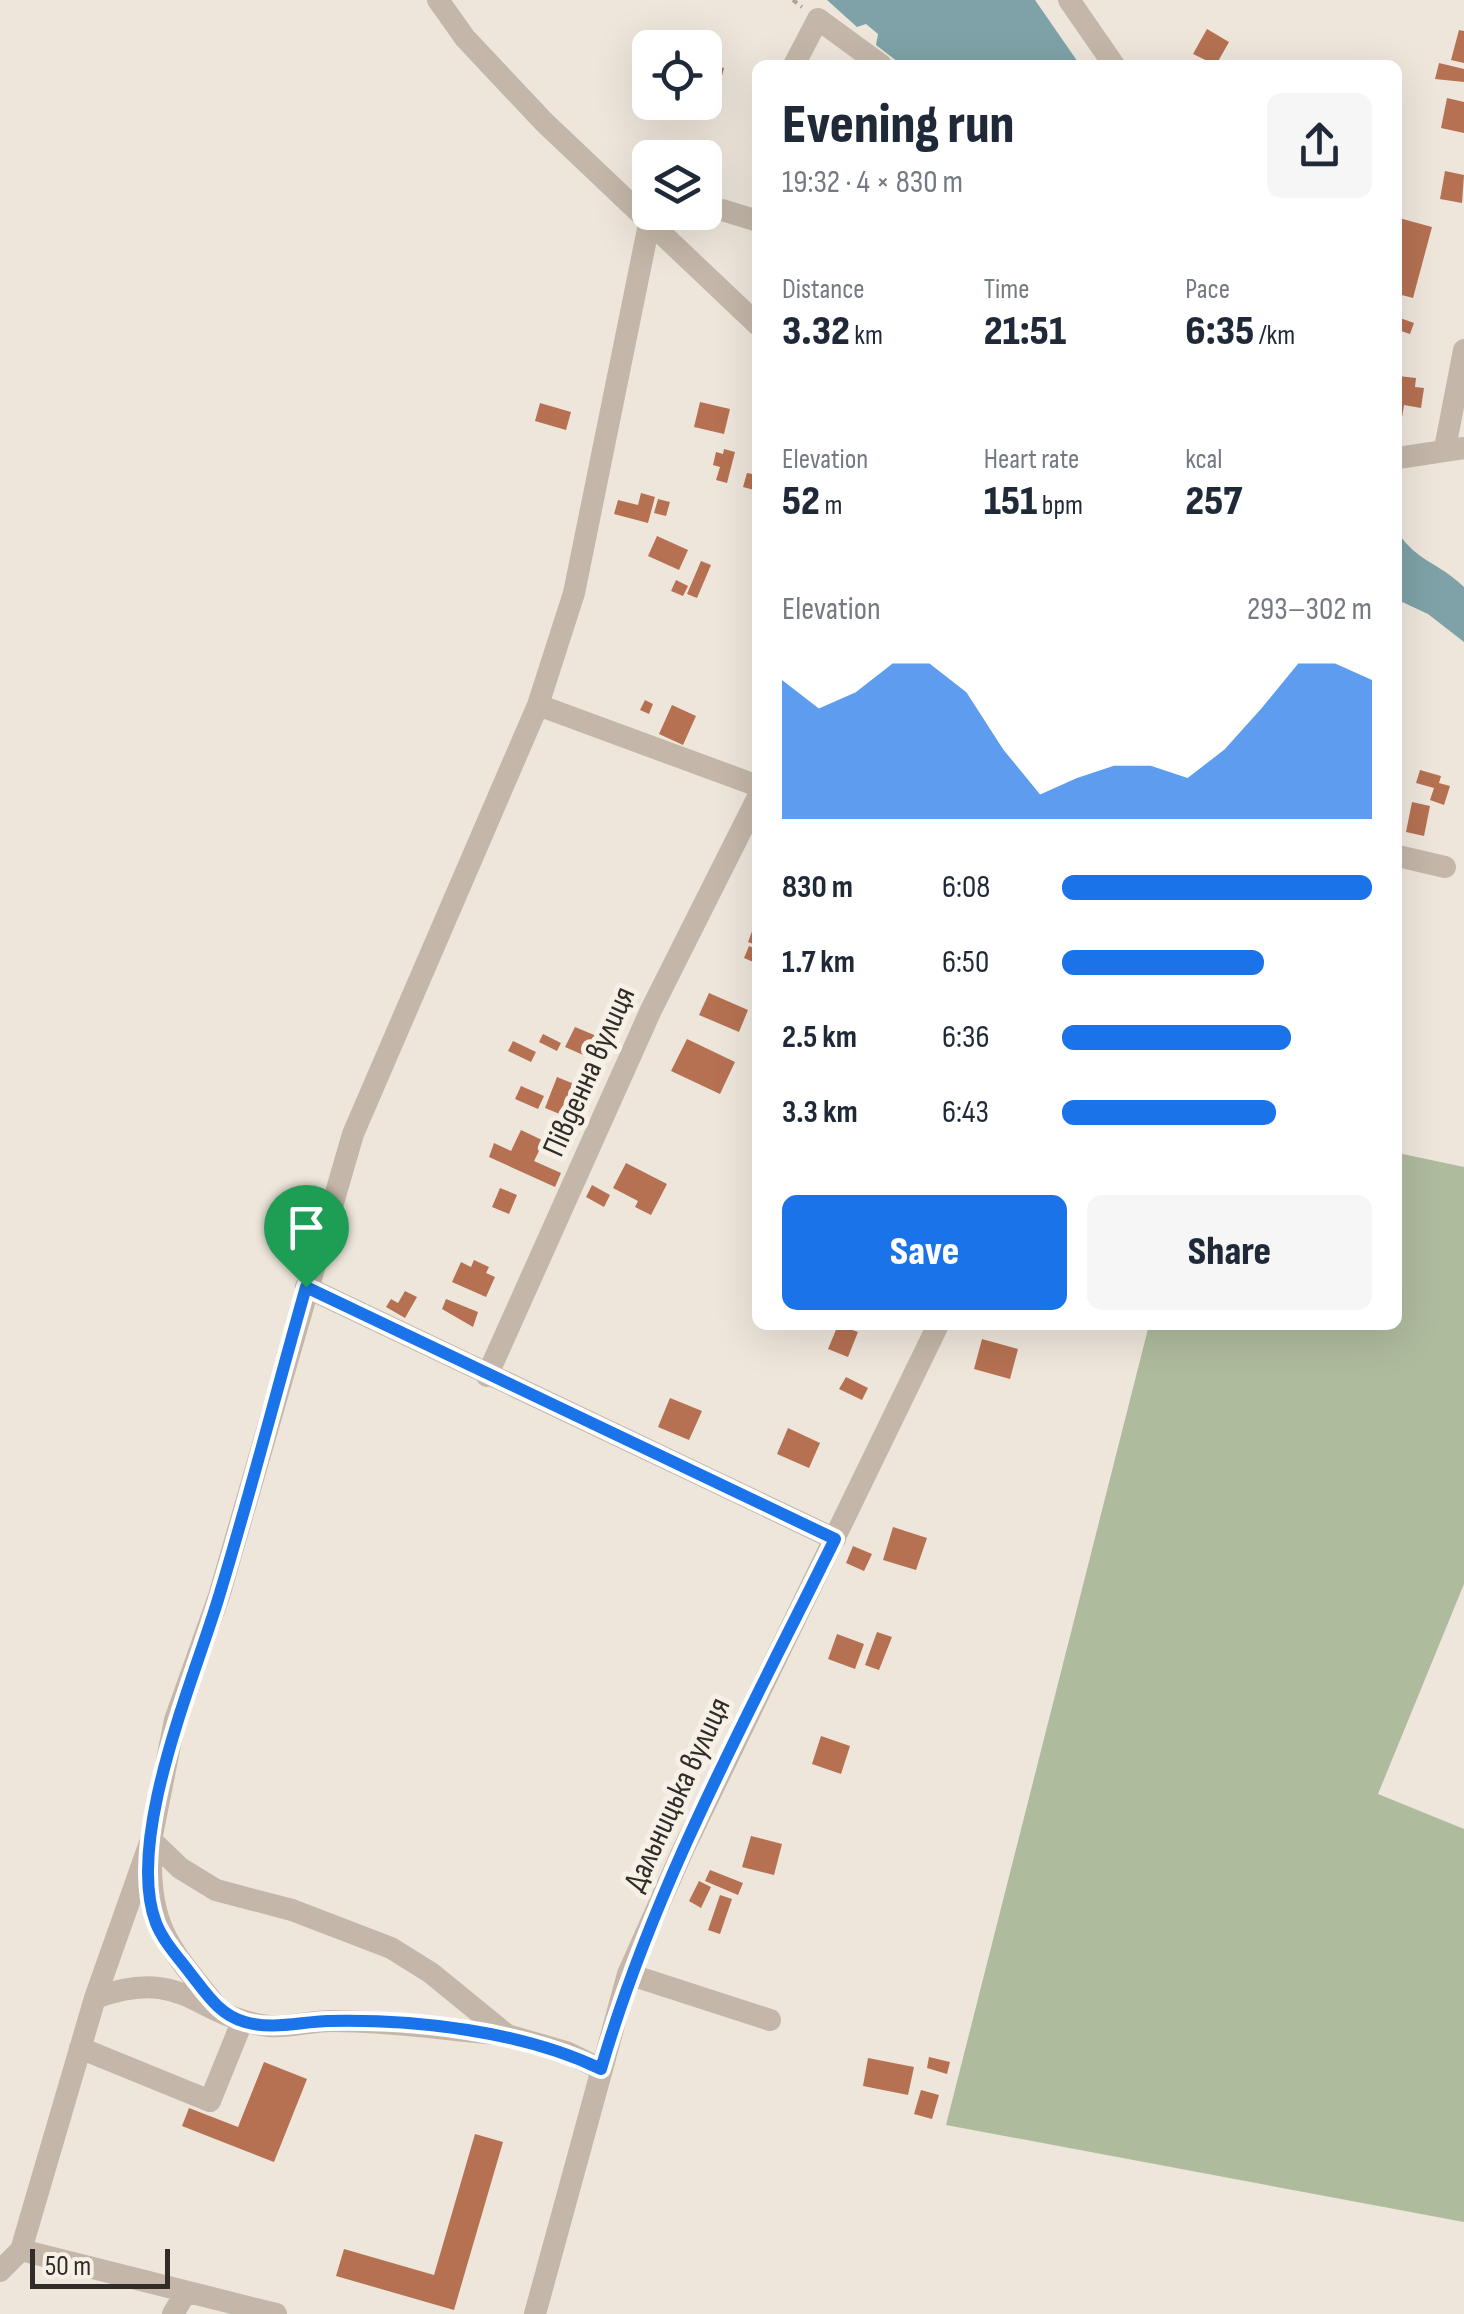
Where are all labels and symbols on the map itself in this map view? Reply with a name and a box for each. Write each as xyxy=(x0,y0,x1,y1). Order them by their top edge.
street label: Південна вулиця xyxy=(535,981,644,1163)
pin xyxy=(264,1185,349,1288)
street label: Дальницька вулиця xyxy=(615,1691,739,1898)
scale bar xyxy=(30,2244,170,2288)

